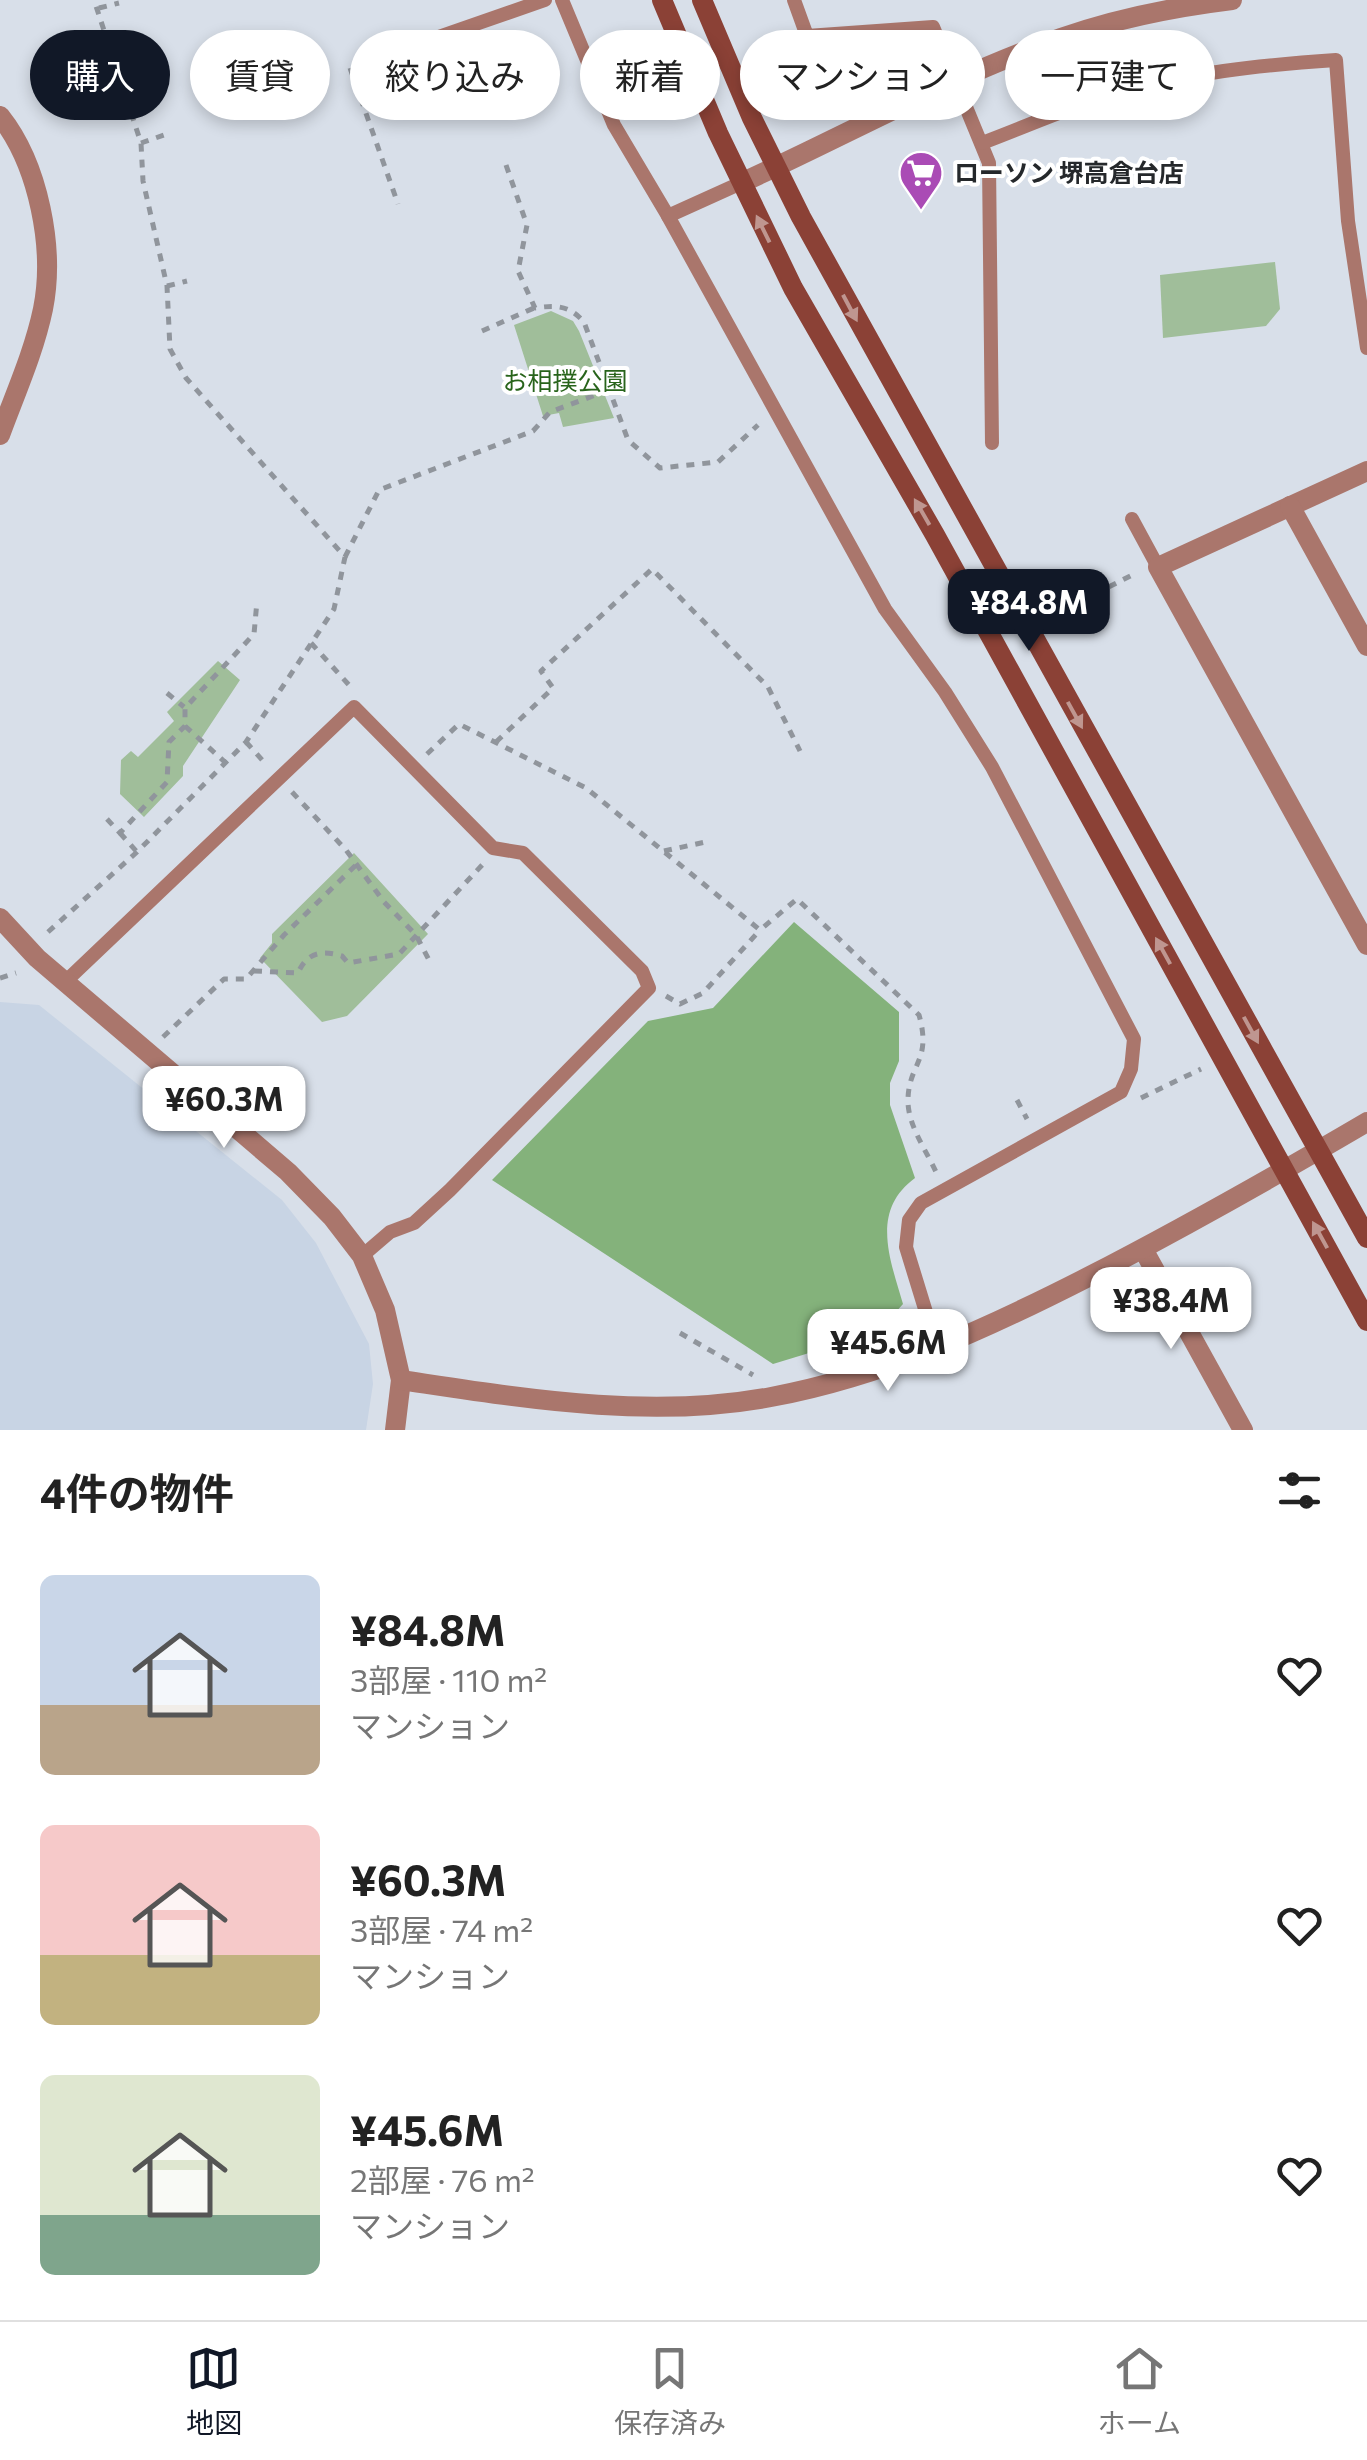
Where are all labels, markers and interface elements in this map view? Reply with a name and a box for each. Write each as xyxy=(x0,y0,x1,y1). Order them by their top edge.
chip: 購入 xyxy=(30,30,170,120)
chip: 賃貸 xyxy=(190,30,330,120)
chip: 絞り込み xyxy=(350,30,560,120)
chip: 新着 xyxy=(580,30,720,120)
chip: マンション xyxy=(740,30,985,120)
chip: 一戸建て xyxy=(1005,30,1215,120)
supermarket icon: ローソン 堺高倉台店 xyxy=(898,150,944,211)
place label: ローソン 堺高倉台店 xyxy=(954,157,1184,187)
one-way arrow xyxy=(755,214,772,243)
one-way arrow xyxy=(842,294,859,323)
park label: お相撲公園 xyxy=(502,365,628,395)
one-way arrow xyxy=(914,498,931,527)
pin: ¥84.8M xyxy=(948,569,1110,654)
text: ¥84.8M xyxy=(970,581,1088,621)
one-way arrow xyxy=(1067,701,1084,730)
one-way arrow xyxy=(1154,936,1171,965)
one-way arrow xyxy=(1242,1015,1259,1044)
pin: ¥60.3M xyxy=(143,1066,305,1151)
text: ¥60.3M xyxy=(165,1078,283,1118)
one-way arrow xyxy=(1311,1221,1328,1250)
pin: ¥38.4M xyxy=(1090,1267,1252,1352)
text: ¥38.4M xyxy=(1112,1279,1230,1319)
pin: ¥45.6M xyxy=(807,1309,969,1394)
text: ¥45.6M xyxy=(829,1321,947,1361)
icon: filters xyxy=(1272,1463,1327,1518)
text: 4件の物件 xyxy=(40,1466,234,1518)
text: ¥84.8M xyxy=(350,1603,505,1655)
icon: home xyxy=(120,1615,240,1735)
icon: heart xyxy=(1272,1648,1327,1703)
text: 3部屋 · 110 m² xyxy=(350,1659,547,1699)
text: マンション xyxy=(350,1705,510,1745)
text: ¥60.3M xyxy=(350,1853,506,1905)
icon: home xyxy=(120,1865,240,1985)
icon: heart xyxy=(1272,1898,1327,1953)
text: 3部屋 · 74 m² xyxy=(350,1909,533,1949)
text: マンション xyxy=(350,1955,510,1995)
text: ¥45.6M xyxy=(350,2103,504,2155)
icon: home xyxy=(120,2115,240,2235)
icon: heart xyxy=(1272,2148,1327,2203)
text: 2部屋 · 76 m² xyxy=(350,2159,535,2199)
text: マンション xyxy=(350,2205,510,2245)
tab: 地図 xyxy=(186,2341,242,2441)
tab: 保存済み xyxy=(614,2341,726,2441)
tab: ホーム xyxy=(1098,2341,1181,2441)

